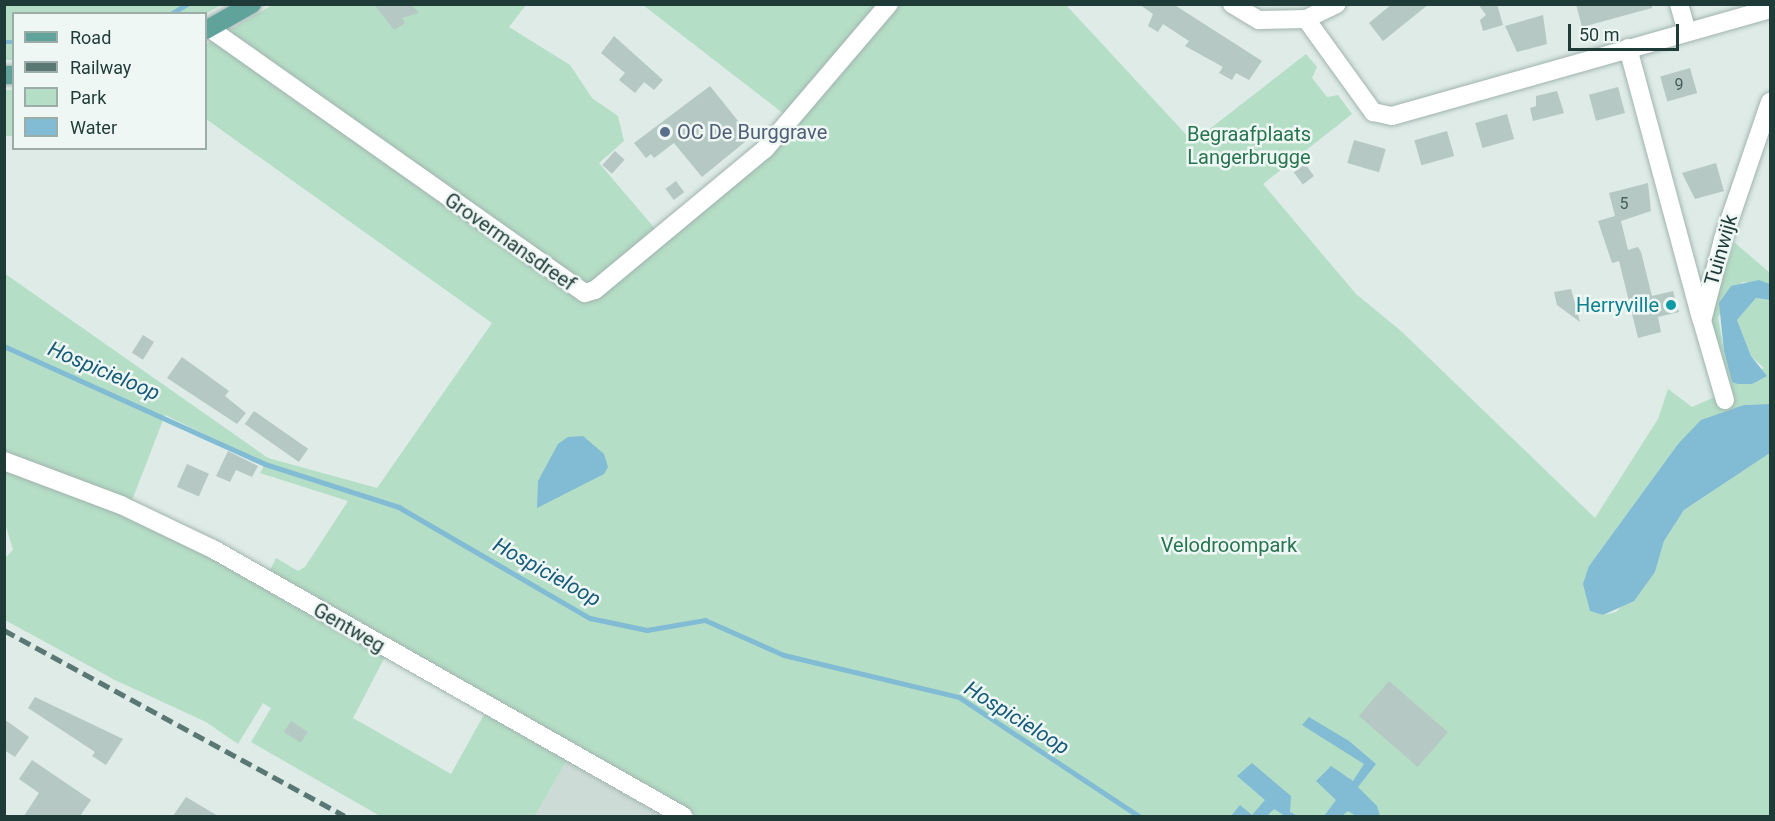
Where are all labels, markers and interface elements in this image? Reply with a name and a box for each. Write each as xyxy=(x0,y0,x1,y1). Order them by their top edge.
legend xyxy=(12,12,207,150)
scale bar xyxy=(1571,12,1682,50)
text: 50 m xyxy=(1579,24,1619,45)
text: Road xyxy=(70,27,111,48)
text: Railway xyxy=(70,57,131,78)
house number: 9 xyxy=(1675,75,1683,95)
text: Park xyxy=(70,87,106,108)
text: Water xyxy=(70,117,117,138)
place label: OC De Burggrave xyxy=(677,120,827,144)
park label: Begraafplaats Langerbrugge xyxy=(1187,123,1311,170)
marker: OC De Burggrave xyxy=(658,125,672,139)
street label: Grovermansdreef xyxy=(440,188,580,296)
house number: 5 xyxy=(1620,194,1628,214)
street label: Tuinwijk xyxy=(1699,212,1743,288)
place label: Herryville xyxy=(1576,293,1659,317)
marker: Herryville xyxy=(1664,298,1678,312)
water label: Hospicieloop xyxy=(44,336,164,406)
water label: Hospicieloop xyxy=(489,532,605,612)
park label: Velodroompark xyxy=(1161,533,1297,557)
street label: Gentweg xyxy=(309,598,389,658)
water label: Hospicieloop xyxy=(960,676,1074,760)

